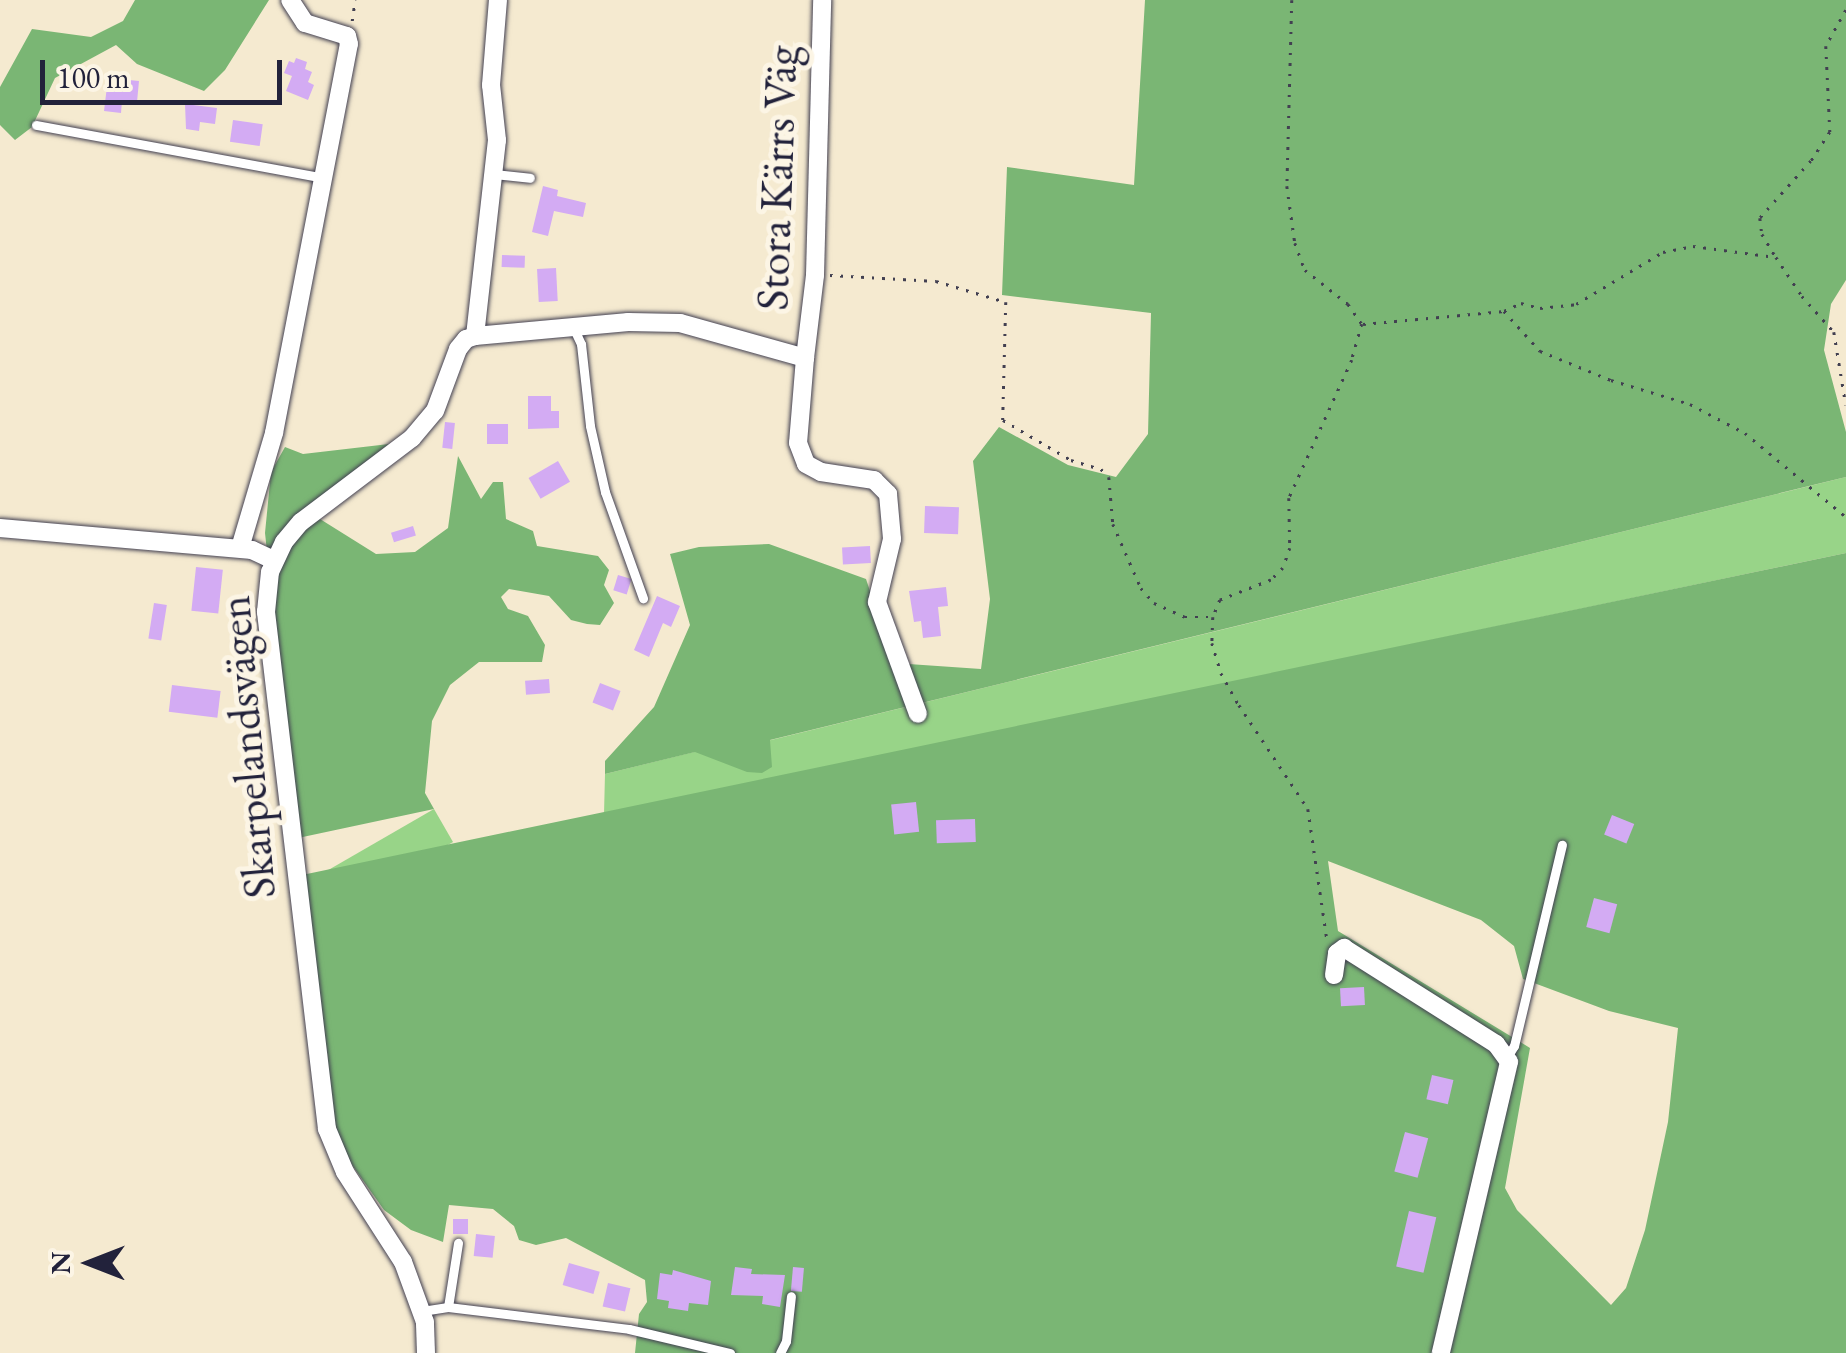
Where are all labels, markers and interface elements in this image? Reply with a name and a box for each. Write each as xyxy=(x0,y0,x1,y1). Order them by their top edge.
scale bar xyxy=(45,40,288,102)
street label: Stora Kärrs Väg xyxy=(745,45,809,311)
text: 100 m xyxy=(57,58,130,97)
street label: Skarpelandsvägen xyxy=(207,593,287,901)
north arrow xyxy=(40,1213,140,1313)
text: N xyxy=(42,1252,78,1274)

